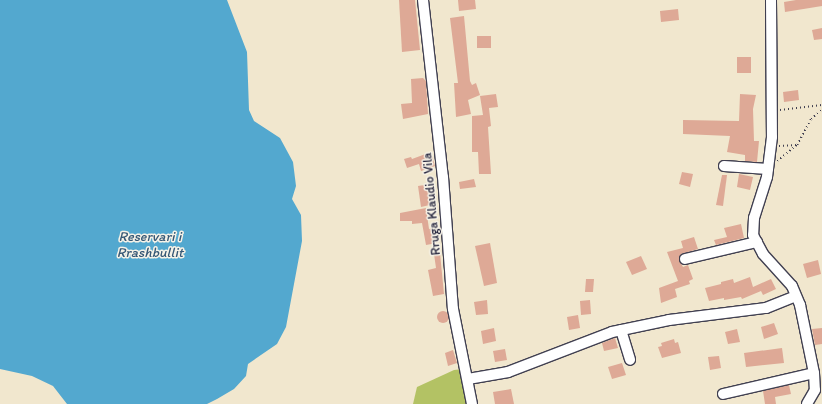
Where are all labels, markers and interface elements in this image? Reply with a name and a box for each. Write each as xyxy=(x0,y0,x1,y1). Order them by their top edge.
street label: Rruga Klaudio Vila xyxy=(420,152,444,256)
water label: Reservari i Rrashbullit xyxy=(117,229,183,262)

